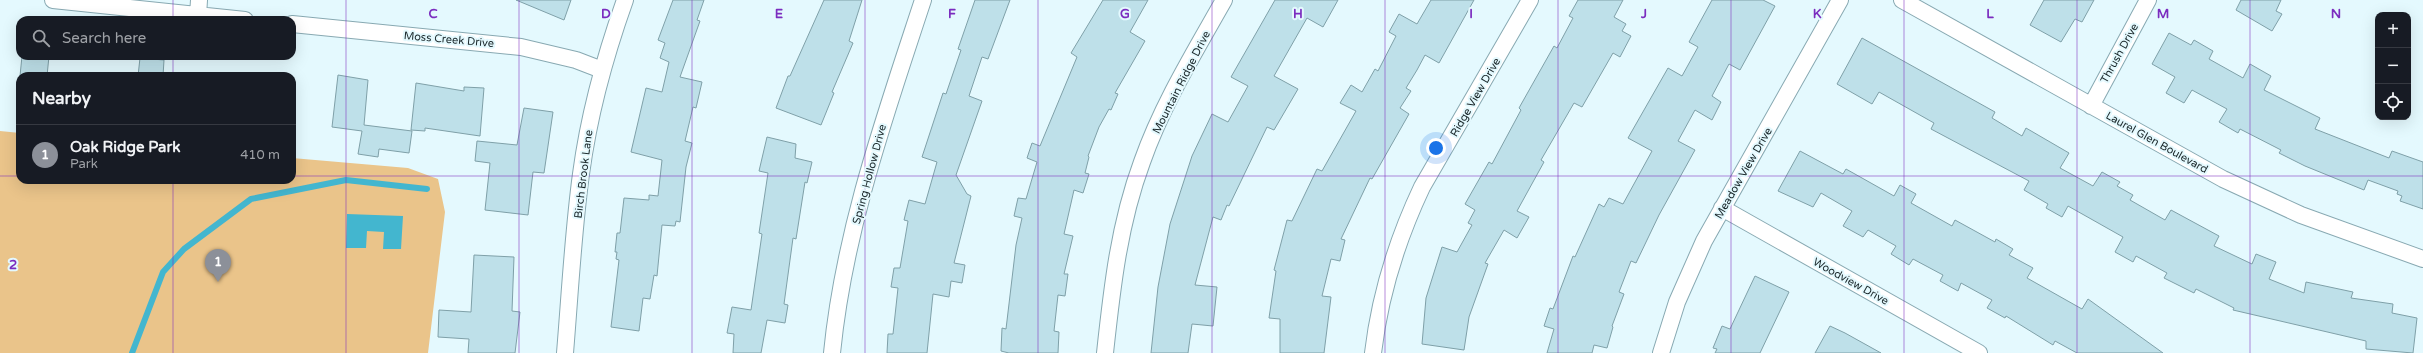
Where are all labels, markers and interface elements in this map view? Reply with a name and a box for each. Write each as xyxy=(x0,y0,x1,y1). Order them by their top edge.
text: C xyxy=(428,6,438,22)
text: D xyxy=(601,6,611,22)
text: E xyxy=(775,6,783,22)
text: F xyxy=(948,6,956,22)
text: G xyxy=(1120,6,1130,22)
text: H xyxy=(1293,6,1303,22)
text: I xyxy=(1469,6,1473,22)
text: J xyxy=(1640,6,1647,22)
text: K xyxy=(1813,6,1822,22)
text: L xyxy=(1986,6,1994,22)
text: M xyxy=(2157,6,2169,22)
text: N xyxy=(2331,6,2341,22)
map controls xyxy=(2375,12,2411,120)
button: + xyxy=(2375,12,2411,48)
search box xyxy=(16,16,296,60)
street label: Thrush Drive xyxy=(2098,21,2141,85)
icon: search xyxy=(30,27,52,49)
text: Search here xyxy=(62,29,146,47)
street label: Moss Creek Drive xyxy=(403,29,495,50)
street label: Mountain Ridge Drive xyxy=(1150,29,1213,136)
button: − xyxy=(2375,48,2411,84)
street label: Ridge View Drive xyxy=(1448,56,1503,139)
button: locate xyxy=(2375,84,2411,120)
text: Nearby xyxy=(32,88,91,109)
street label: Laurel Glen Boulevard xyxy=(2103,109,2210,176)
street label: Spring Hollow Drive xyxy=(850,123,889,225)
street label: Meadow View Drive xyxy=(1712,125,1775,221)
street label: Birch Brook Lane xyxy=(572,129,595,219)
text: Oak Ridge Park xyxy=(70,138,180,156)
your location xyxy=(1426,138,1446,158)
text: 1 xyxy=(41,147,49,163)
text: 410 m xyxy=(240,147,280,163)
text: Park xyxy=(70,156,98,172)
pin: 1 xyxy=(205,249,231,282)
street label: Woodview Drive xyxy=(1811,255,1891,308)
text: 2 xyxy=(9,257,17,273)

